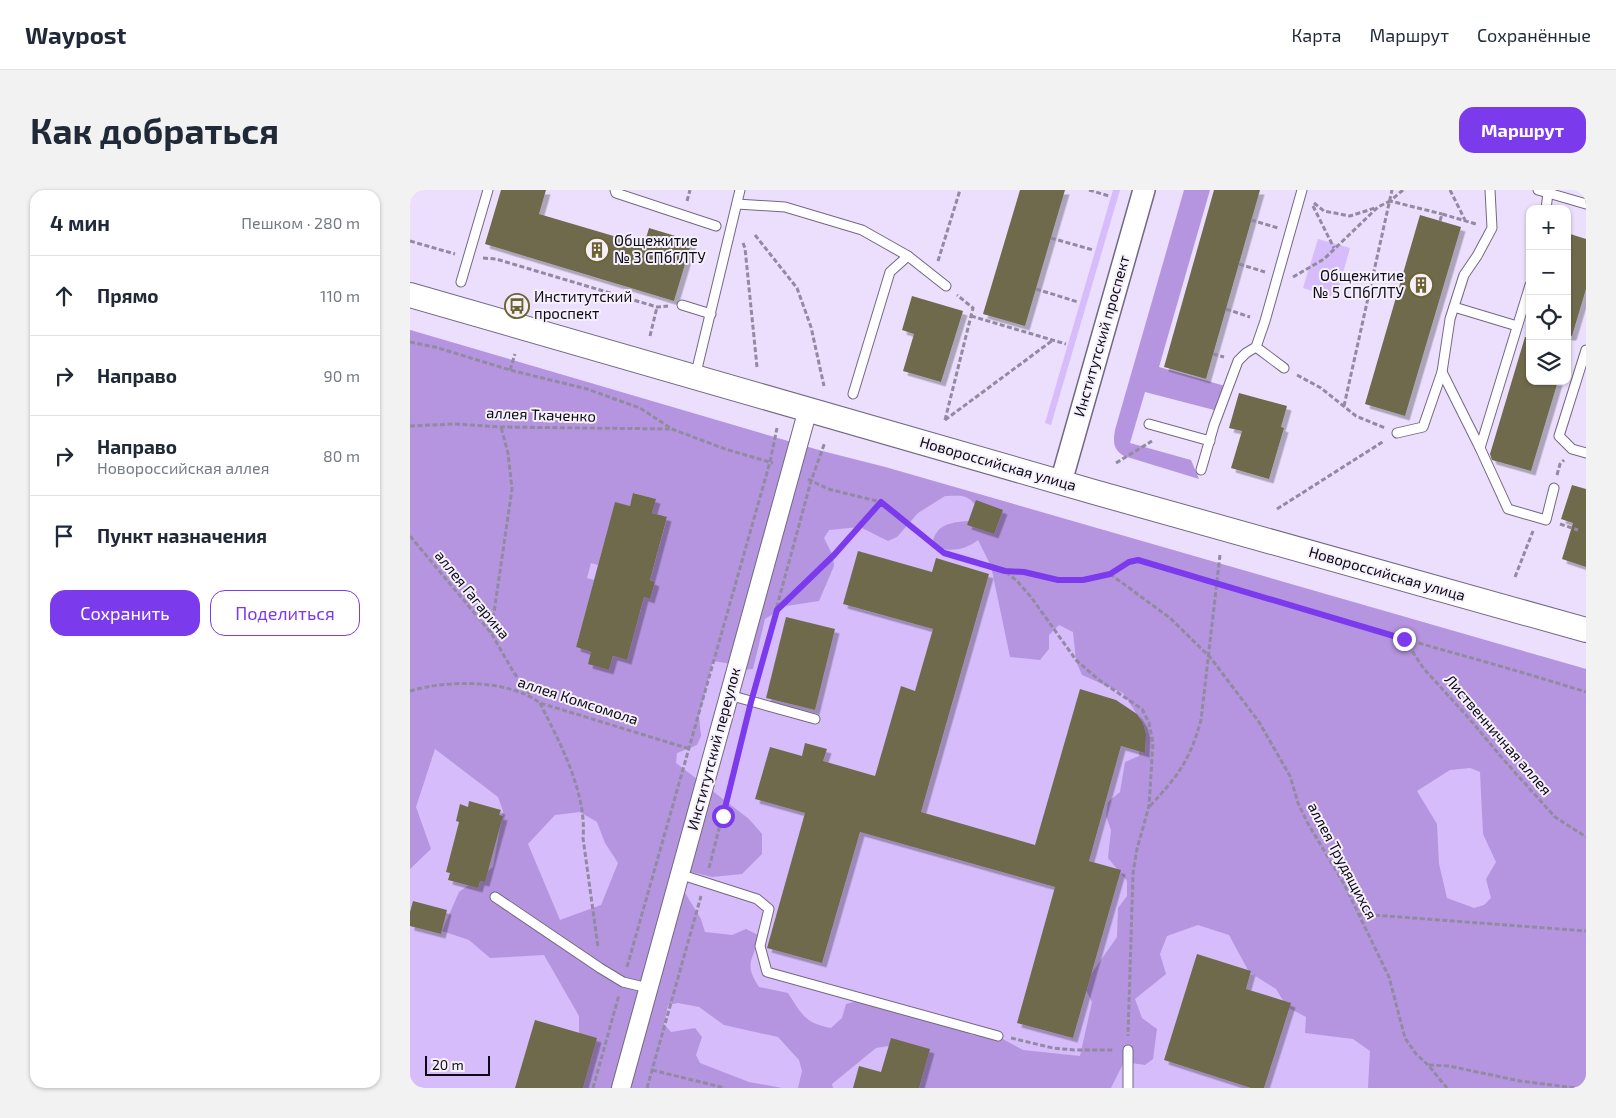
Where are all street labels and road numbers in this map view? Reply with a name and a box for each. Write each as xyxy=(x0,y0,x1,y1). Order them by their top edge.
street label: Институтский проспект xyxy=(1069,253,1134,419)
street label: аллея Ткаченко xyxy=(486,403,596,425)
street label: Новороссийская улица xyxy=(918,432,1079,495)
street label: Новороссийская улица xyxy=(1307,542,1468,605)
street label: аллея Гагарина xyxy=(432,546,514,642)
street label: Институтский переулок xyxy=(683,665,744,832)
street label: Лиственничная аллея xyxy=(1442,670,1556,798)
street label: аллея Комсомола xyxy=(516,672,641,728)
street label: аллея Трудящихся xyxy=(1304,799,1381,923)

